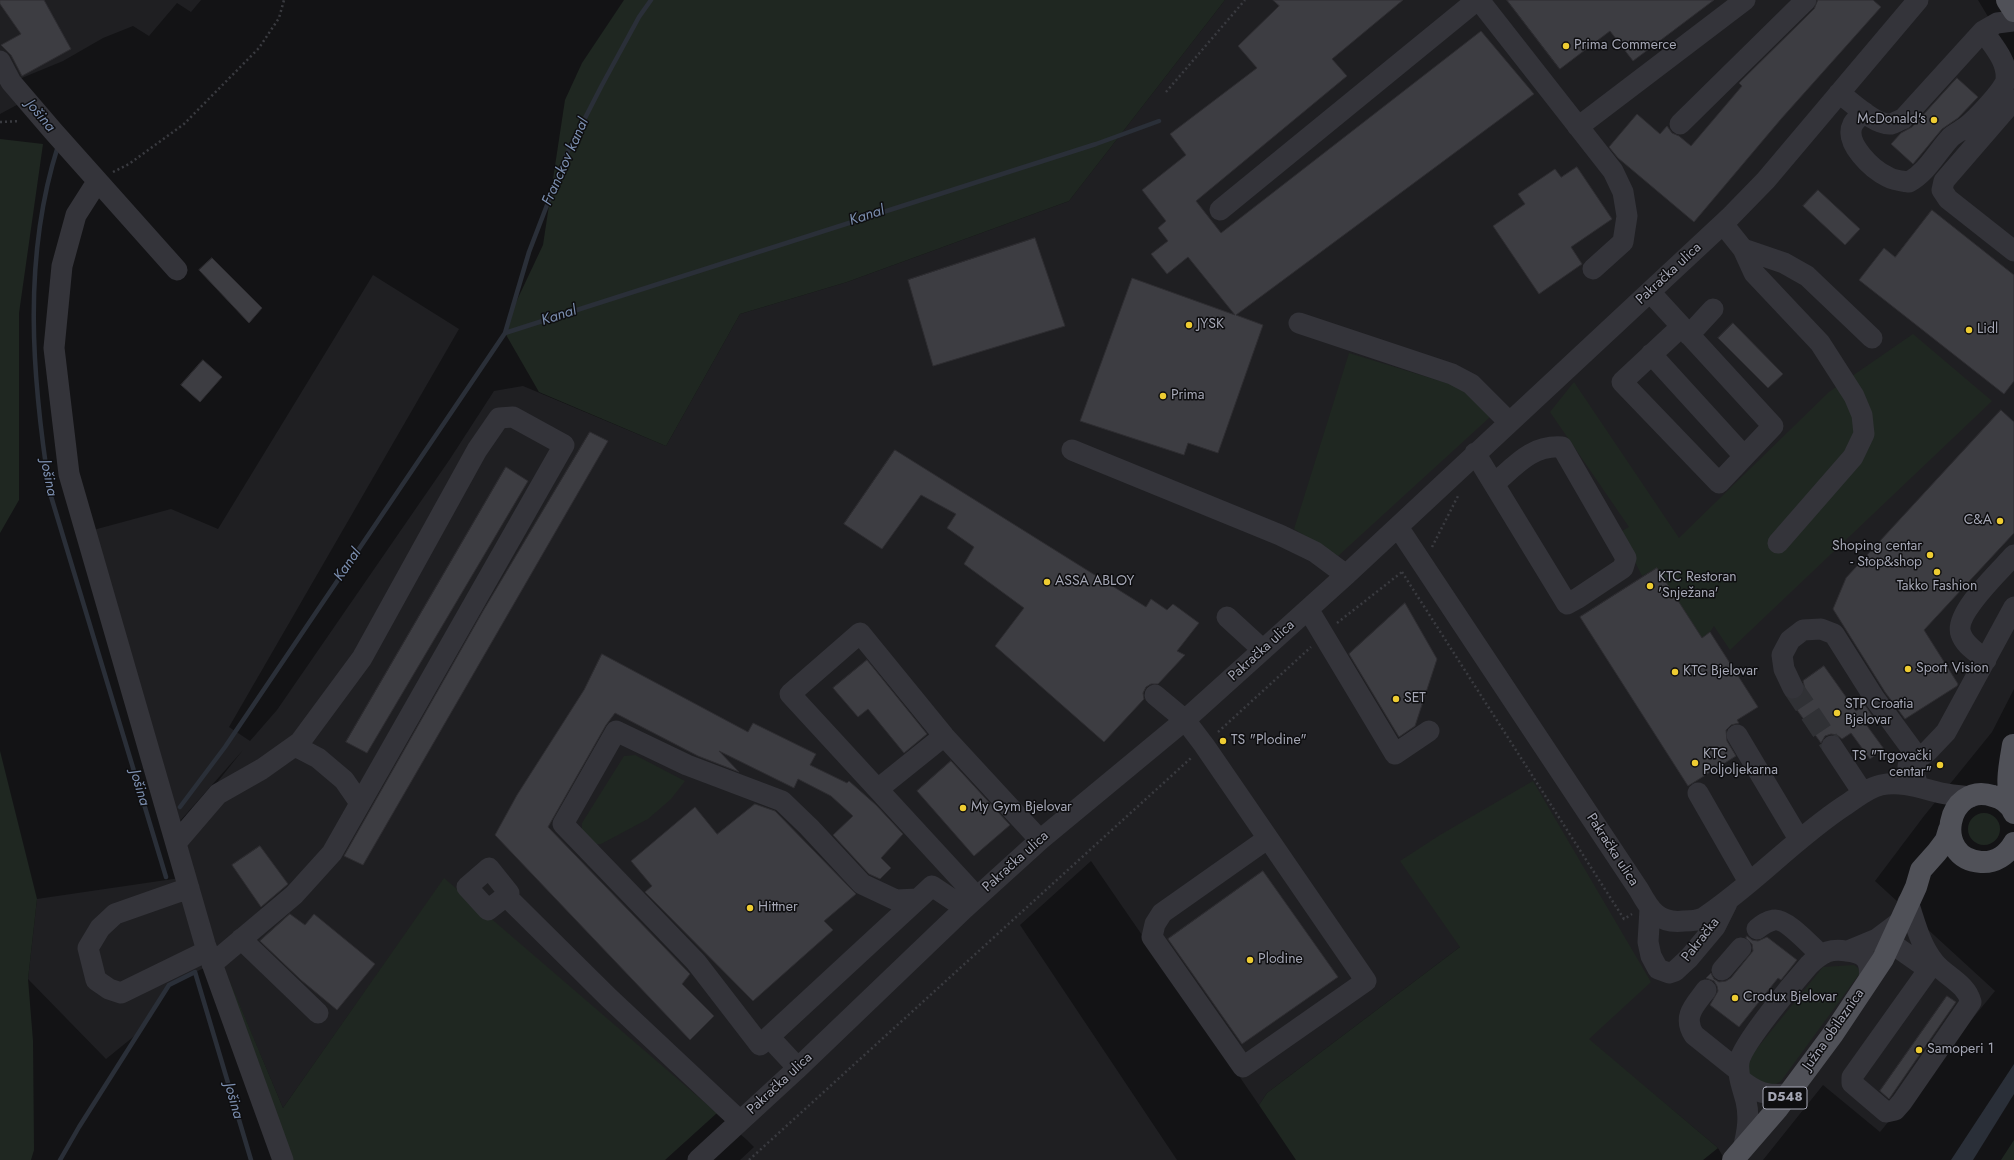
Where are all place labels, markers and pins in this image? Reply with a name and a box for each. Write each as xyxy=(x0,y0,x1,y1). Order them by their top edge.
place label: Prima Commerce xyxy=(1574,38,1676,54)
marker: Prima Commerce xyxy=(1561,41,1571,51)
place label: McDonald's xyxy=(1857,112,1926,128)
marker: McDonald's xyxy=(1929,115,1939,125)
place label: JYSK xyxy=(1197,317,1224,333)
marker: JYSK xyxy=(1184,320,1194,330)
place label: Lidl xyxy=(1977,322,1998,338)
marker: Lidl xyxy=(1964,325,1974,335)
place label: Prima xyxy=(1171,388,1204,404)
marker: Prima xyxy=(1158,391,1168,401)
place label: C&A xyxy=(1964,513,1992,529)
marker: C&A xyxy=(1995,516,2005,526)
place label: Shoping centar - Stop&shop xyxy=(1832,539,1922,572)
marker: Shoping centar - Stop&shop xyxy=(1925,550,1935,560)
marker: Takko Fashion xyxy=(1932,567,1942,577)
place label: KTC Restoran 'Snježana' xyxy=(1658,570,1737,602)
place label: ASSA ABLOY xyxy=(1055,574,1134,590)
marker: ASSA ABLOY xyxy=(1042,577,1052,587)
place label: Takko Fashion xyxy=(1897,579,1977,595)
marker: KTC Restoran 'Snježana' xyxy=(1645,581,1655,591)
place label: Sport Vision xyxy=(1916,661,1989,677)
place label: KTC Bjelovar xyxy=(1683,664,1758,680)
marker: Sport Vision xyxy=(1903,664,1913,674)
marker: KTC Bjelovar xyxy=(1670,667,1680,677)
place label: SET xyxy=(1404,691,1426,707)
marker: SET xyxy=(1391,694,1401,704)
place label: STP Croatia Bjelovar xyxy=(1845,697,1913,730)
marker: STP Croatia Bjelovar xyxy=(1832,708,1842,718)
place label: TS "Plodine" xyxy=(1231,733,1307,749)
marker: TS "Plodine" xyxy=(1218,736,1228,746)
place label: KTC Poljoljekarna xyxy=(1703,747,1778,780)
place label: TS "Trgovački centar" xyxy=(1852,749,1932,782)
marker: KTC Poljoljekarna xyxy=(1690,758,1700,768)
marker: TS "Trgovački centar" xyxy=(1935,760,1945,770)
place label: My Gym Bjelovar xyxy=(971,800,1072,816)
marker: My Gym Bjelovar xyxy=(958,803,968,813)
place label: Hittner xyxy=(758,900,798,916)
marker: Hittner xyxy=(745,903,755,913)
place label: Plodine xyxy=(1258,952,1303,968)
marker: Plodine xyxy=(1245,955,1255,965)
place label: Crodux Bjelovar xyxy=(1743,990,1837,1006)
marker: Crodux Bjelovar xyxy=(1730,993,1740,1003)
place label: Samoperi 1 xyxy=(1927,1042,1994,1058)
marker: Samoperi 1 xyxy=(1914,1045,1924,1055)

